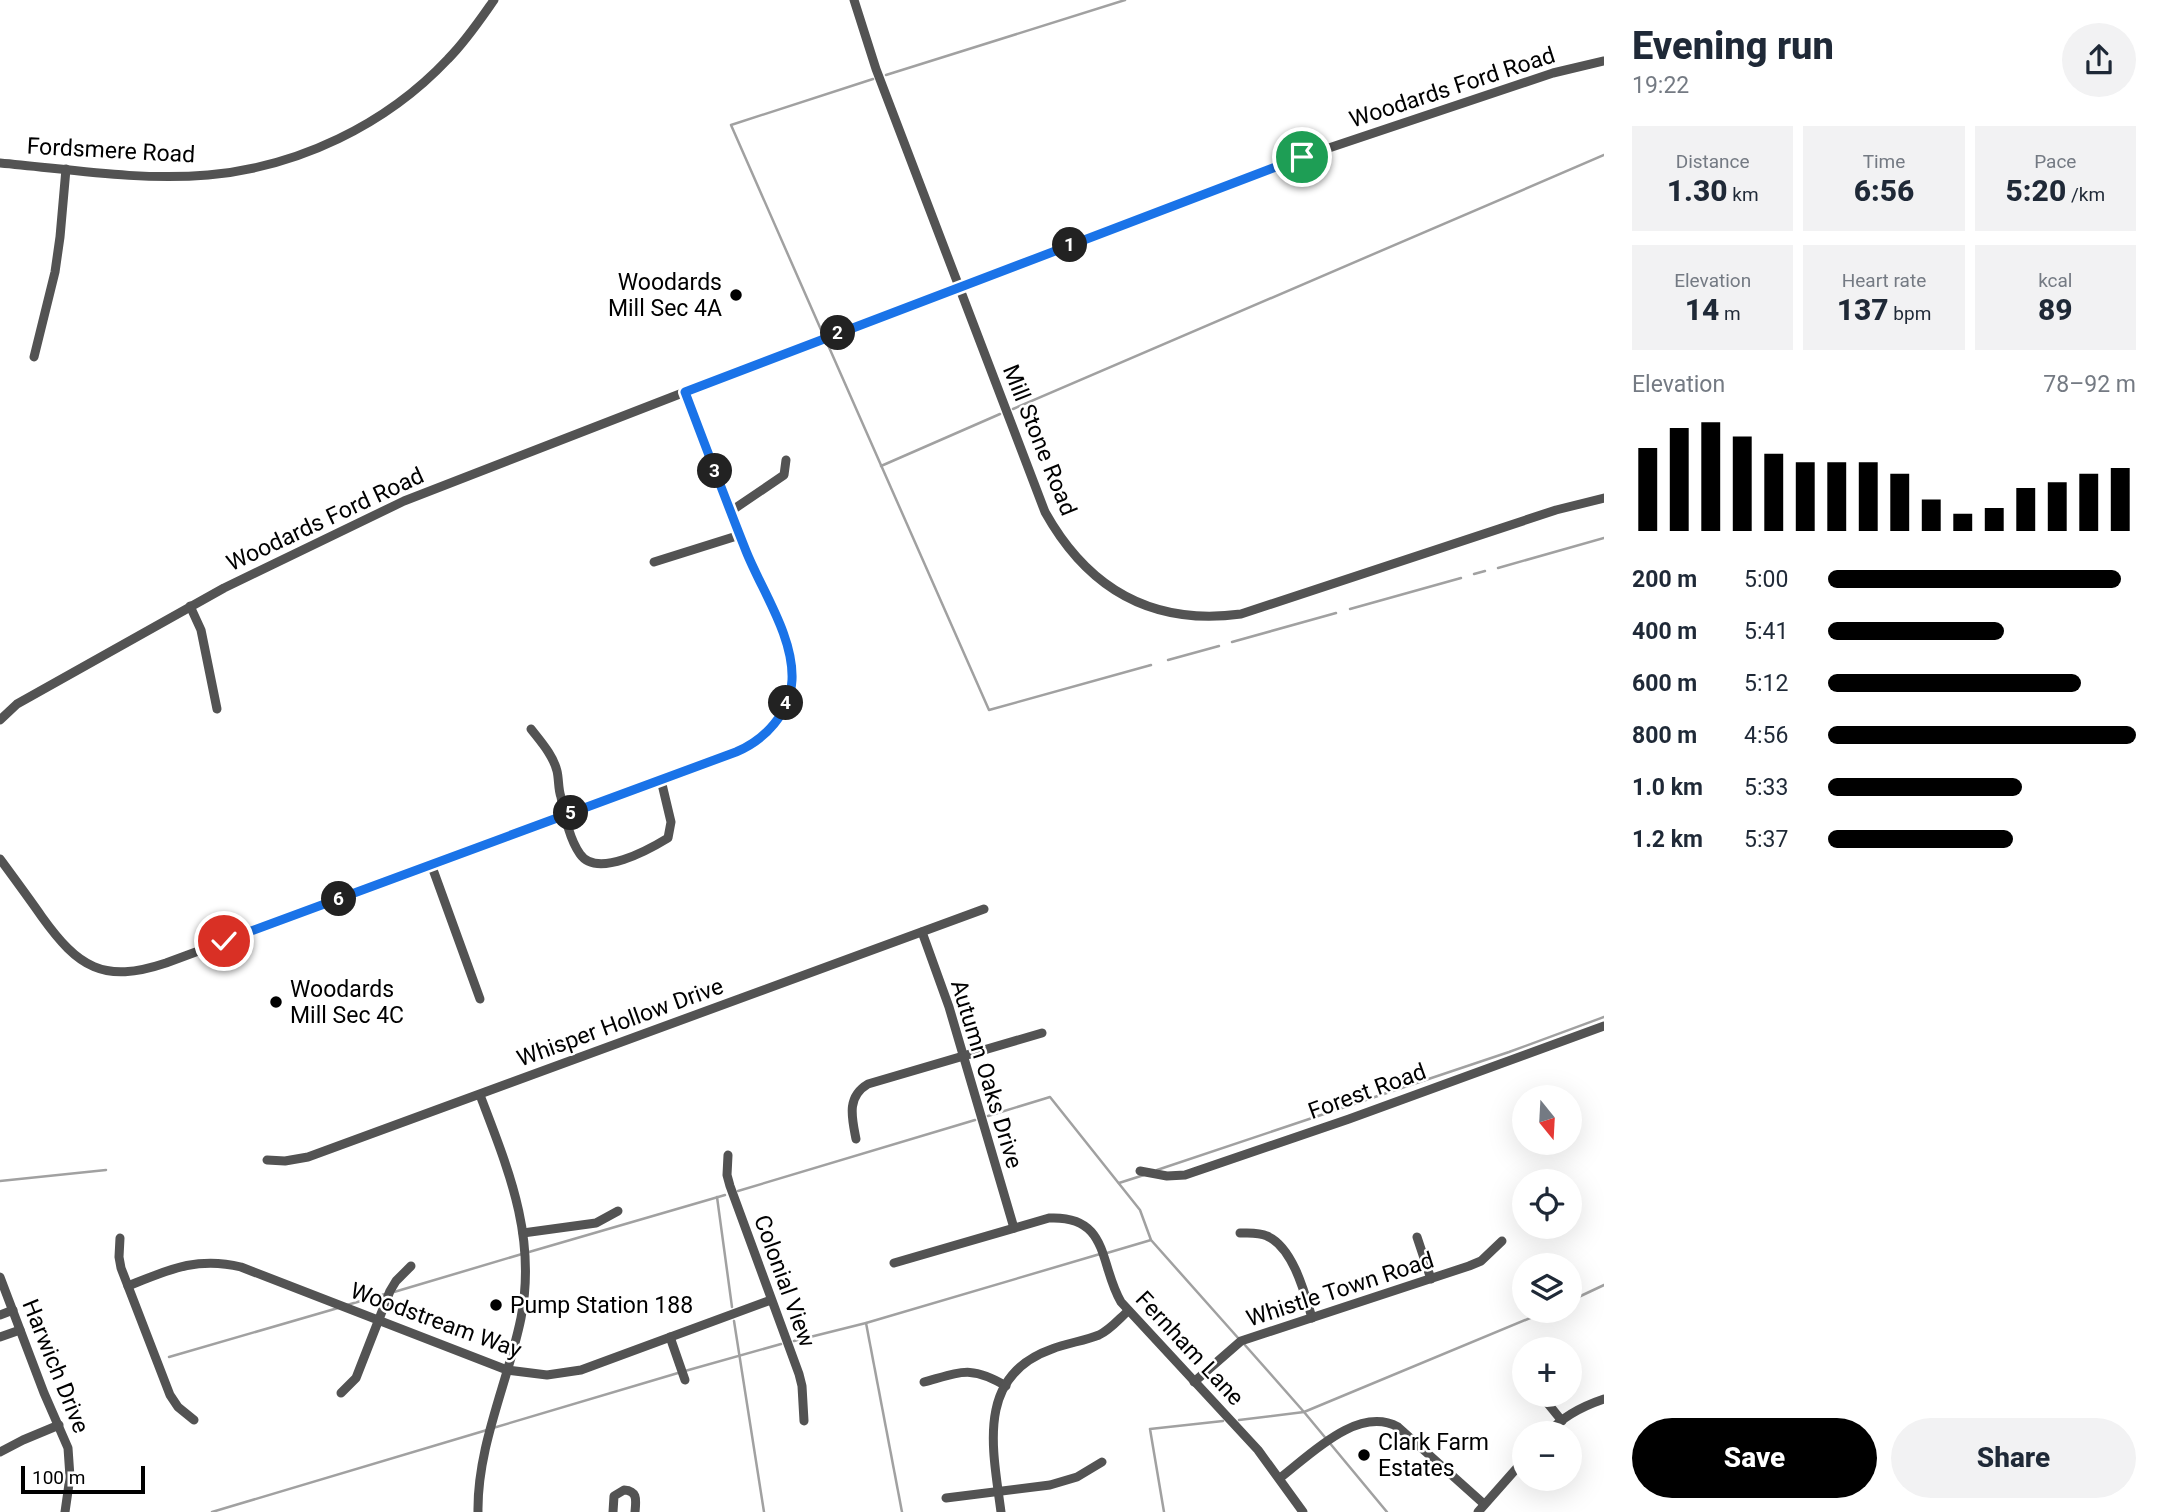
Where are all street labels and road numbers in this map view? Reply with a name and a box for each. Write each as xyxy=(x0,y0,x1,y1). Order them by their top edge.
street label: Woodards Ford Road xyxy=(1346,41,1558,133)
street label: Fordsmere Road xyxy=(26,133,196,168)
street label: Mill Stone Road xyxy=(997,361,1082,519)
street label: Woodards Ford Road xyxy=(222,462,428,577)
street label: Whisper Hollow Drive xyxy=(513,973,727,1072)
street label: Autumn Oaks Drive xyxy=(945,977,1028,1172)
street label: Forest Road xyxy=(1305,1058,1430,1125)
street label: Colonial View xyxy=(748,1211,821,1351)
street label: Whistle Town Road xyxy=(1243,1246,1437,1332)
street label: Woodstream Way xyxy=(347,1277,525,1364)
street label: Fernham Lane xyxy=(1130,1286,1249,1411)
street label: Harwich Drive xyxy=(16,1295,95,1437)

